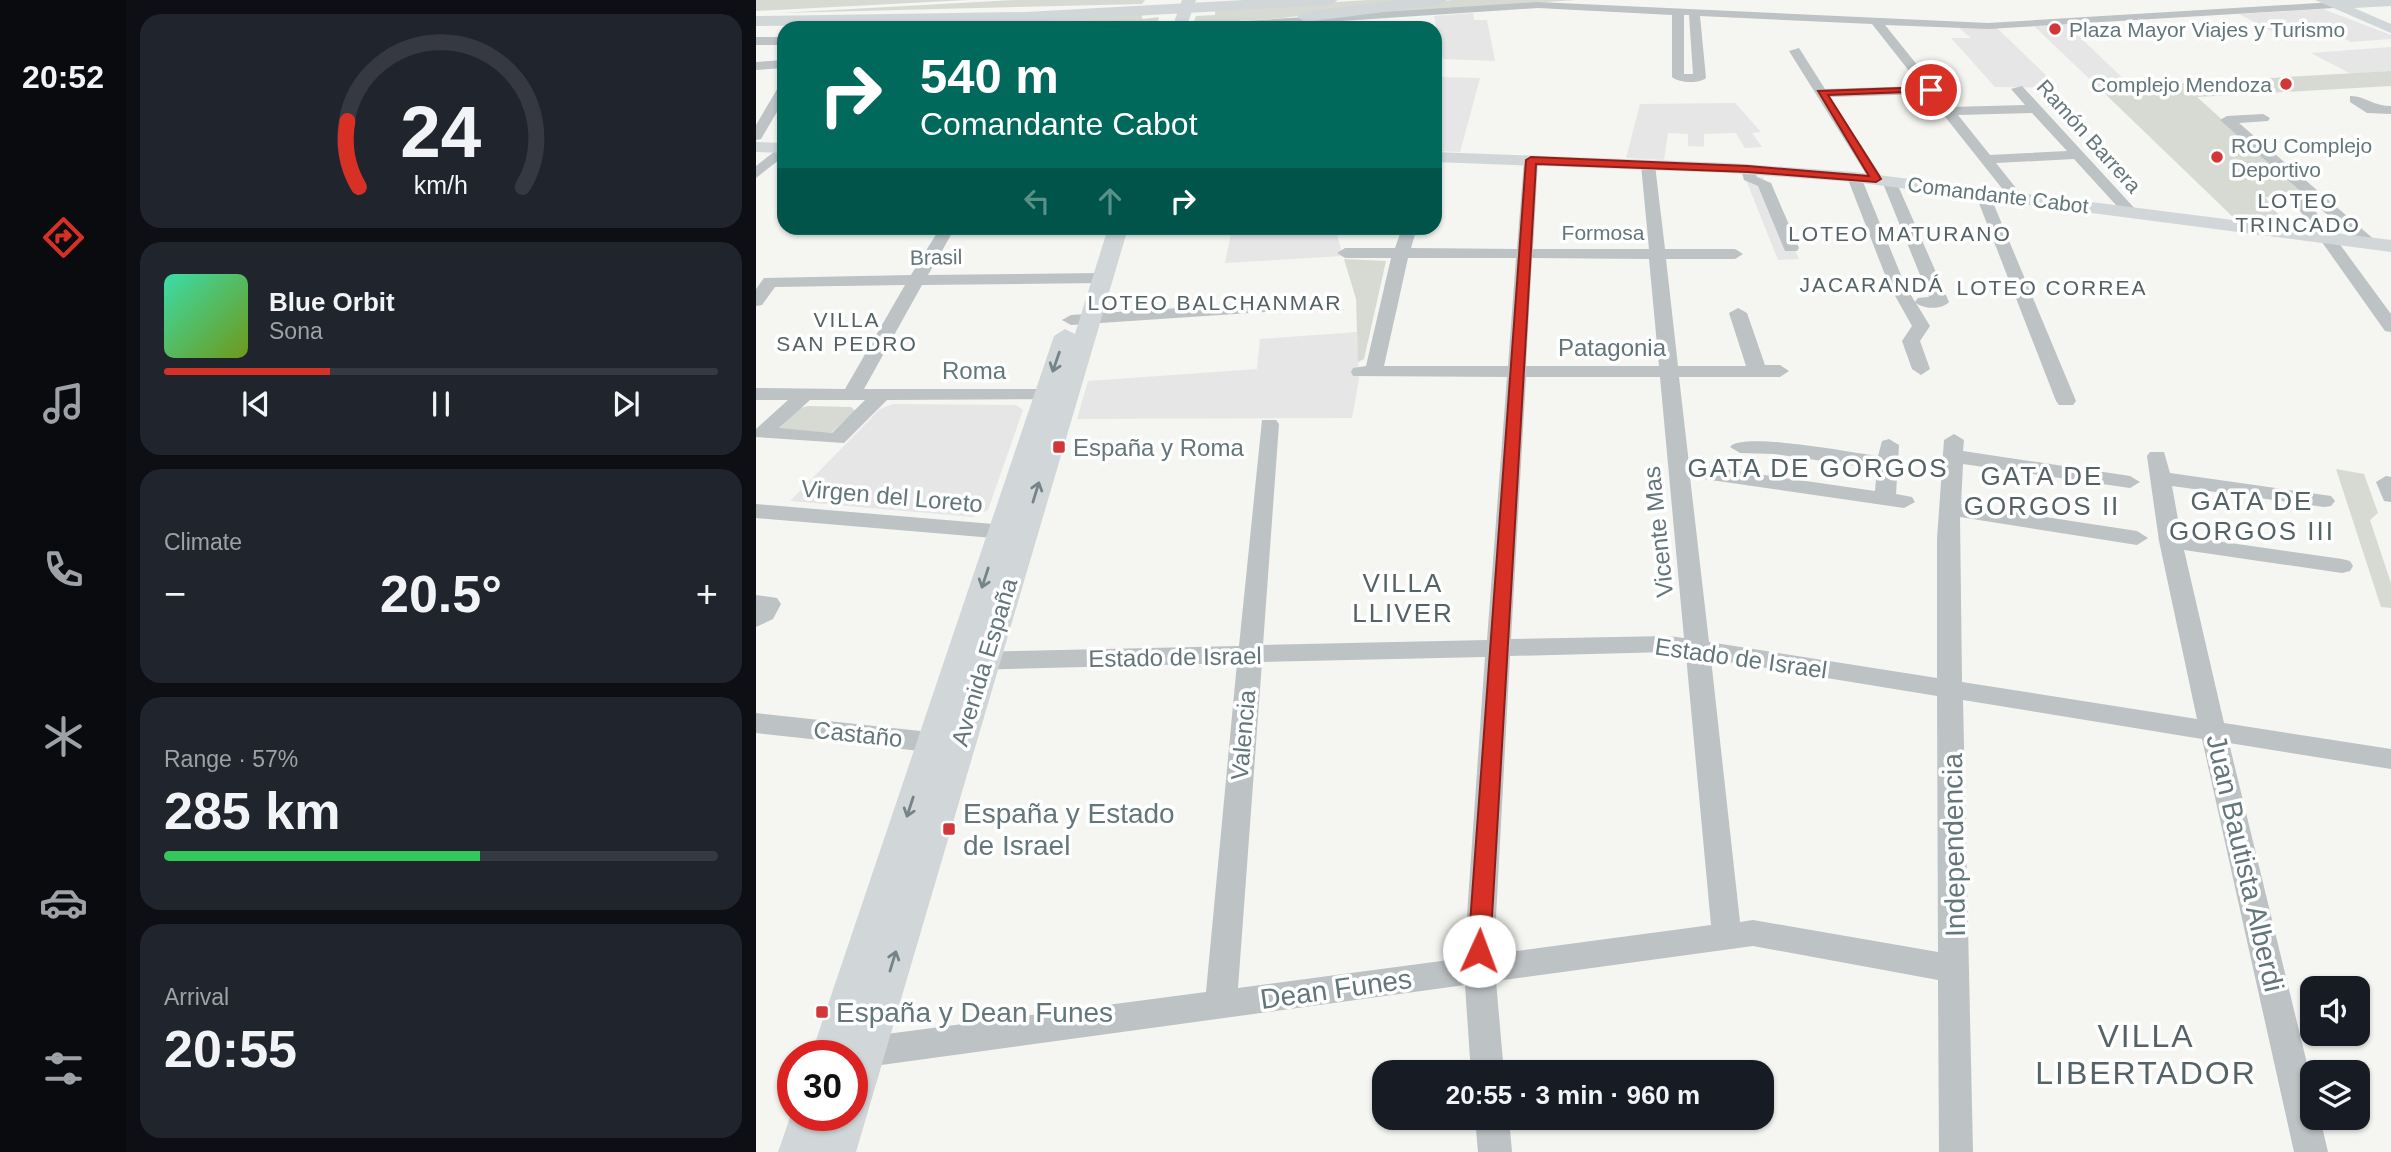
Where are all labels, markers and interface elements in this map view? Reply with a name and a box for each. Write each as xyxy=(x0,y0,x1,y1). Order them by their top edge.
place label: Plaza Mayor Viajes y Turismo xyxy=(2069,18,2345,41)
marker: Plaza Mayor Viajes y Turismo xyxy=(2047,21,2063,37)
icon: right xyxy=(805,49,896,140)
text: 540 m xyxy=(920,49,1059,103)
text: 20:52 xyxy=(22,59,104,95)
pin xyxy=(1901,60,1961,120)
icon: arrive xyxy=(1912,71,1950,109)
place label: Complejo Mendoza xyxy=(2091,73,2272,96)
street label: Ramón Barrera xyxy=(2032,75,2146,197)
marker: Complejo Mendoza xyxy=(2278,76,2294,92)
text: 24 xyxy=(401,91,482,172)
text: Comandante Cabot xyxy=(920,106,1198,142)
place label: ROU Complejo Deportivo xyxy=(2231,134,2372,181)
marker: ROU Complejo Deportivo xyxy=(2209,149,2225,165)
text: km/h xyxy=(414,171,468,199)
street label: Comandante Cabot xyxy=(1906,172,2090,218)
icon: left xyxy=(1018,182,1056,220)
icon: ahead xyxy=(1091,182,1129,220)
icon: right xyxy=(1164,182,1202,220)
district label: LOTEO TRINCADO xyxy=(2235,189,2361,236)
icon: directions xyxy=(39,213,88,262)
street label: Formosa xyxy=(1562,221,1645,244)
district label: LOTEO MATURANO xyxy=(1788,222,2012,245)
street label: Brasil xyxy=(910,245,962,269)
district label: JACARANDÁ xyxy=(1799,273,1945,296)
district label: LOTEO CORREA xyxy=(1957,276,2147,299)
text: Blue Orbit xyxy=(269,287,395,317)
district label: LOTEO BALCHANMAR xyxy=(1088,291,1342,314)
district label: VILLA SAN PEDRO xyxy=(776,308,918,355)
text: Sona xyxy=(269,318,323,344)
street label: Patagonia xyxy=(1558,334,1667,361)
one-way arrow xyxy=(1049,351,1062,373)
street label: Roma xyxy=(942,357,1007,384)
icon: music xyxy=(39,379,88,428)
icon: previous xyxy=(237,385,275,423)
icon: pause xyxy=(422,385,460,423)
icon: next xyxy=(607,385,645,423)
place label: España y Roma xyxy=(1073,434,1244,461)
marker: España y Roma xyxy=(1051,439,1067,455)
district label: GATA DE GORGOS xyxy=(1687,453,1949,483)
district label: GATA DE GORGOS II xyxy=(1964,461,2120,521)
street label: Vicente Mas xyxy=(1638,465,1678,599)
street label: Virgen del Loreto xyxy=(800,475,984,517)
one-way arrow xyxy=(1031,481,1044,503)
district label: GATA DE GORGOS III xyxy=(2169,486,2335,546)
text: Climate xyxy=(164,529,242,555)
icon: phone xyxy=(39,545,88,594)
text: 20.5° xyxy=(380,565,502,623)
one-way arrow xyxy=(978,567,991,589)
district label: VILLA LLIVER xyxy=(1352,568,1454,628)
text: − xyxy=(164,573,186,615)
text: + xyxy=(696,573,718,615)
street label: Avenida España xyxy=(946,574,1023,749)
street label: Estado de Israel xyxy=(1653,633,1829,683)
street label: Estado de Israel xyxy=(1088,642,1262,672)
street label: Valencia xyxy=(1226,688,1260,781)
icon: climate xyxy=(39,712,88,761)
street label: Castaño xyxy=(812,716,904,752)
street label: Juan Bautista Alberdi xyxy=(2200,731,2290,995)
text: Range · 57% xyxy=(164,746,298,772)
street label: Independencia xyxy=(1937,752,1971,937)
text: 285 km xyxy=(164,782,340,840)
one-way arrow xyxy=(903,796,916,818)
place label: España y Estado de Israel xyxy=(963,798,1175,861)
marker: España y Estado de Israel xyxy=(941,821,957,837)
icon: car xyxy=(39,878,88,927)
position arrow xyxy=(1442,914,1516,988)
one-way arrow xyxy=(888,950,901,972)
street label: Dean Funes xyxy=(1258,963,1414,1015)
map controls xyxy=(2300,976,2370,1130)
button: sound xyxy=(2300,976,2370,1046)
text: Arrival xyxy=(164,984,229,1010)
place label: España y Dean Funes xyxy=(836,997,1113,1028)
marker: España y Dean Funes xyxy=(814,1004,830,1020)
district label: VILLA LIBERTADOR xyxy=(2035,1018,2257,1091)
text: 20:55 xyxy=(164,1020,297,1078)
speed limit sign: 30 xyxy=(777,1040,868,1131)
icon: filters xyxy=(39,1044,88,1093)
button: layers xyxy=(2300,1060,2370,1130)
text: 20:55 · 3 min · 960 m xyxy=(1446,1080,1700,1110)

